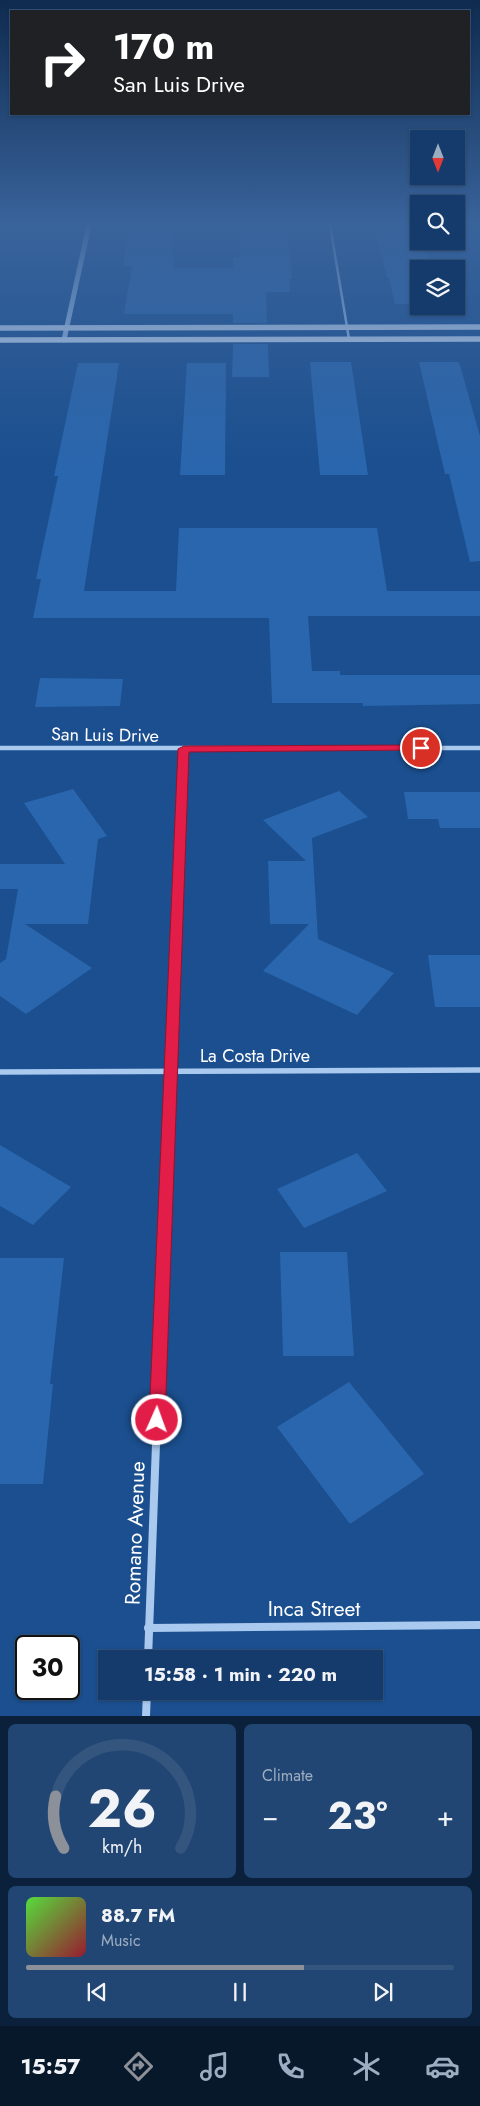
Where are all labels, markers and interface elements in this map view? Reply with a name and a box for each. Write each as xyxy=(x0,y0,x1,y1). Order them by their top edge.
text: 170 m xyxy=(113,22,214,72)
icon: right xyxy=(30,30,95,95)
text: San Luis Drive xyxy=(113,68,245,100)
north arrow xyxy=(410,130,465,185)
map controls xyxy=(410,130,465,315)
button: search xyxy=(410,195,465,250)
button: layers xyxy=(410,260,465,315)
street label: San Luis Drive xyxy=(51,721,159,749)
pin xyxy=(400,727,442,769)
icon: arrive xyxy=(407,734,435,762)
street label: La Costa Drive xyxy=(200,1043,310,1069)
position arrow xyxy=(130,1393,182,1445)
street label: Romano Avenue xyxy=(117,1460,153,1605)
street label: Inca Street xyxy=(268,1594,360,1624)
speed limit sign: 30 xyxy=(15,1635,80,1700)
text: 15:58 · 1 min · 220 m xyxy=(144,1661,337,1688)
text: Climate xyxy=(262,1764,313,1787)
text: 26 xyxy=(88,1771,156,1847)
text: 23° xyxy=(328,1788,388,1843)
text: − xyxy=(262,1796,279,1837)
text: + xyxy=(437,1796,454,1837)
text: km/h xyxy=(102,1834,142,1860)
text: 88.7 FM xyxy=(101,1902,175,1929)
text: Music xyxy=(101,1929,141,1952)
icon: previous xyxy=(83,1978,111,2006)
icon: pause xyxy=(226,1978,254,2006)
icon: next xyxy=(369,1978,397,2006)
icon: directions xyxy=(121,2049,156,2084)
icon: music xyxy=(197,2049,232,2084)
icon: phone xyxy=(273,2049,308,2084)
icon: climate xyxy=(349,2049,384,2084)
icon: car xyxy=(425,2049,460,2084)
text: 15:57 xyxy=(20,2050,80,2082)

